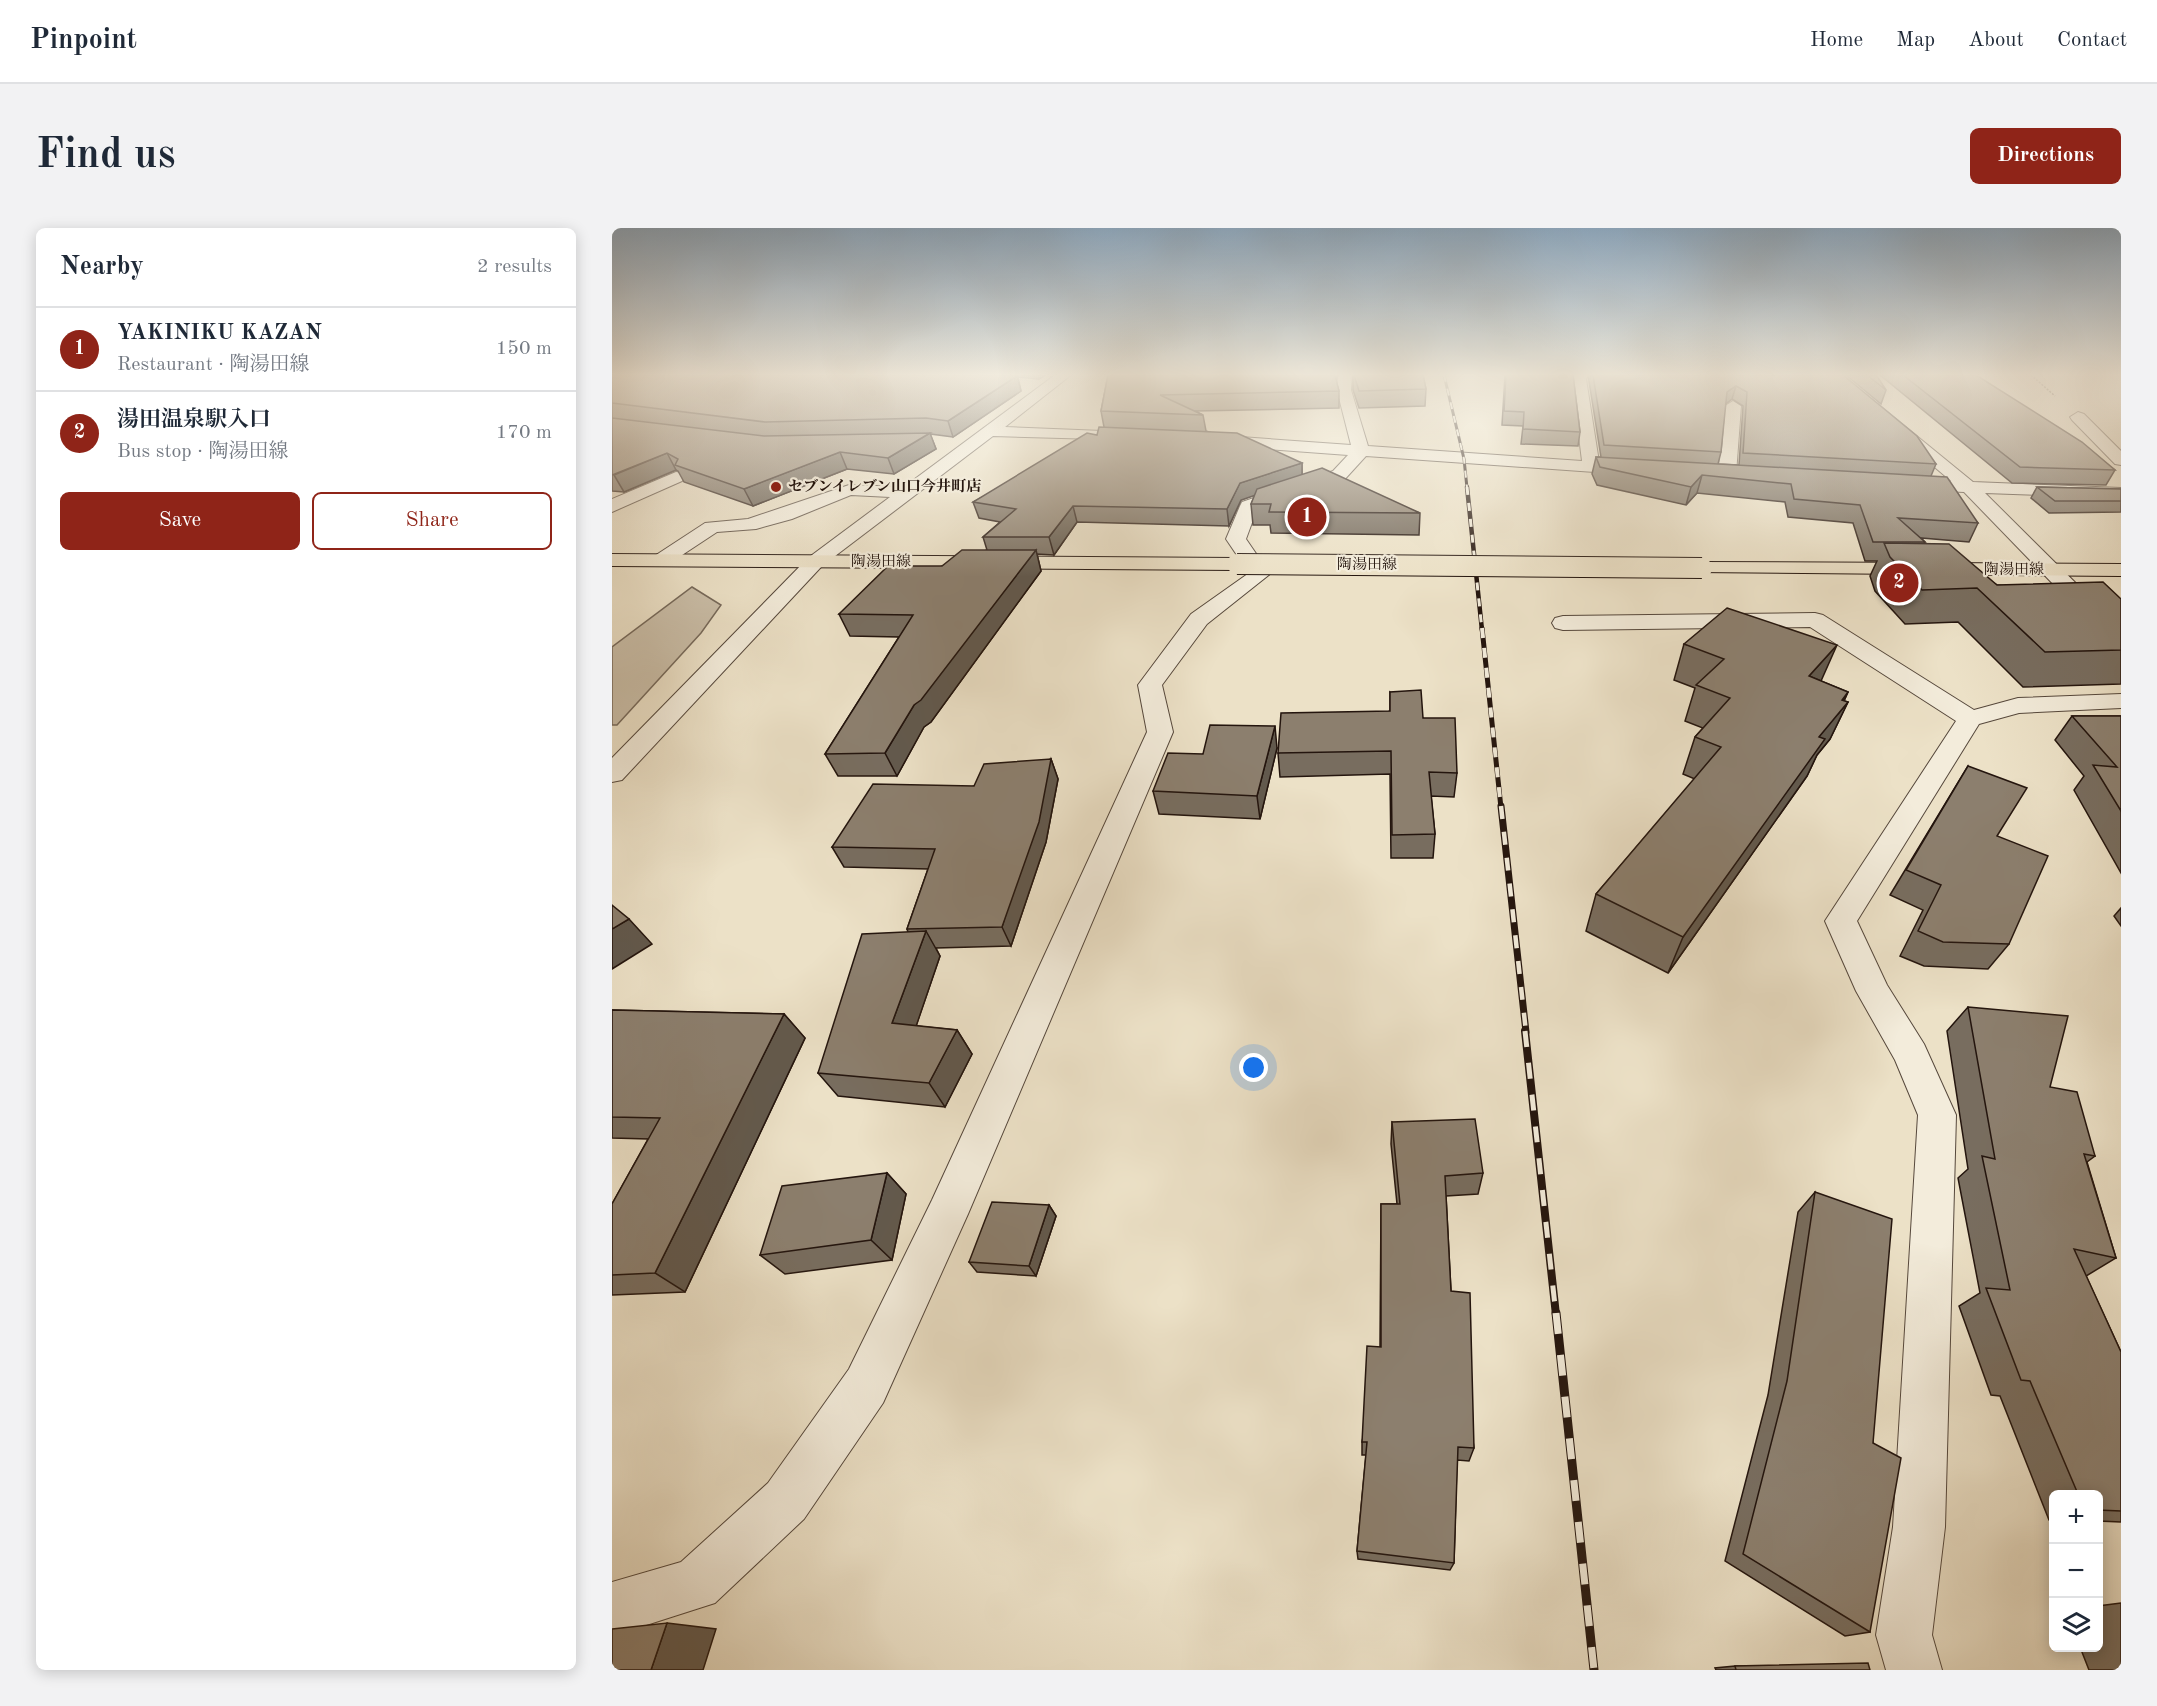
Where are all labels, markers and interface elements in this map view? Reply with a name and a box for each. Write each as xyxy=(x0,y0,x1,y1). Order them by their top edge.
text: Pinpoint xyxy=(30,27,137,55)
text: Home xyxy=(1810,30,1863,51)
text: Map xyxy=(1896,30,1935,51)
text: About xyxy=(1968,30,2024,51)
text: Contact xyxy=(2057,30,2127,51)
button: Directions xyxy=(1970,128,2121,184)
text: Find us xyxy=(36,135,175,177)
text: Nearby xyxy=(60,254,144,280)
text: 2 results xyxy=(477,257,552,277)
text: YAKINIKU KAZAN xyxy=(117,322,322,344)
text: 1 xyxy=(74,339,85,359)
text: 150 m xyxy=(496,339,552,359)
text: Restaurant · 陶湯田線 xyxy=(117,355,309,375)
text: 湯田温泉駅入口 xyxy=(117,409,271,431)
text: 2 xyxy=(74,423,85,443)
text: 170 m xyxy=(496,423,552,443)
text: Bus stop · 陶湯田線 xyxy=(117,442,289,462)
place label: セブンイレブン山口今井町店 xyxy=(788,478,981,495)
marker: セブンイレブン山口今井町店 xyxy=(769,480,783,494)
button: Save xyxy=(60,492,300,550)
button: Share xyxy=(312,492,552,550)
pin: 1 xyxy=(1288,494,1326,540)
street label: 陶湯田線 xyxy=(851,553,911,570)
street label: 陶湯田線 xyxy=(1337,556,1397,573)
pin: 2 xyxy=(1880,560,1918,606)
street label: 陶湯田線 xyxy=(1984,561,2044,578)
your location xyxy=(1239,1053,1268,1082)
map controls xyxy=(2049,1490,2103,1652)
button: + xyxy=(2049,1490,2103,1544)
button: − xyxy=(2049,1544,2103,1598)
button: layers xyxy=(2049,1598,2103,1652)

